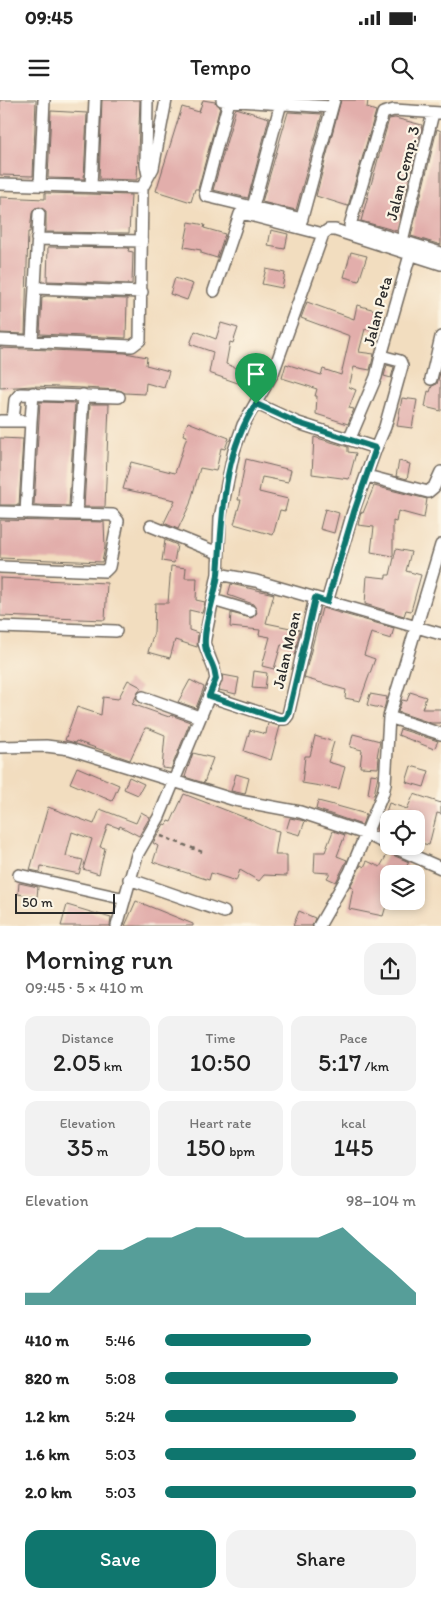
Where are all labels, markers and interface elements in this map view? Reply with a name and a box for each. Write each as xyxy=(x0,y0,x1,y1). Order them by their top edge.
text: 09:45 xyxy=(25,6,73,29)
icon: menu xyxy=(25,54,53,82)
text: Tempo xyxy=(190,54,251,81)
icon: search xyxy=(388,54,416,82)
street label: Jalan Cemp. 3 xyxy=(382,124,423,222)
street label: Jalan Peta xyxy=(359,273,396,348)
pin xyxy=(235,353,277,404)
icon: arrive xyxy=(242,360,270,388)
street label: Jalan Moan xyxy=(268,610,305,691)
map controls xyxy=(380,810,425,910)
button: locate xyxy=(380,810,425,855)
button: layers xyxy=(380,865,425,910)
scale bar xyxy=(15,891,115,914)
text: 50 m xyxy=(22,894,53,911)
text: Morning run xyxy=(25,942,173,976)
button: share xyxy=(364,943,416,995)
text: 09:45 · 5 × 410 m xyxy=(25,978,144,997)
text: Distance xyxy=(61,1030,114,1047)
text: Time xyxy=(206,1030,235,1047)
text: Pace xyxy=(339,1030,368,1047)
text: 2.05 xyxy=(53,1047,101,1077)
text: 10:50 xyxy=(190,1047,251,1077)
text: 5:17 xyxy=(318,1047,361,1077)
text: km xyxy=(101,1058,122,1075)
text: /km xyxy=(361,1058,389,1075)
text: Elevation xyxy=(60,1115,115,1132)
text: Heart rate xyxy=(190,1115,251,1132)
text: kcal xyxy=(341,1115,366,1132)
text: 35 xyxy=(67,1132,93,1162)
text: 150 xyxy=(186,1132,226,1162)
text: 145 xyxy=(334,1132,373,1162)
text: m xyxy=(93,1143,108,1160)
text: bpm xyxy=(226,1143,255,1160)
text: Elevation xyxy=(25,1191,89,1210)
text: 98–104 m xyxy=(346,1191,416,1210)
text: 410 m xyxy=(25,1331,69,1350)
text: 5:46 xyxy=(105,1331,135,1350)
text: 820 m xyxy=(25,1369,69,1388)
text: 5:08 xyxy=(105,1369,136,1388)
text: 1.2 km xyxy=(25,1407,70,1426)
text: 5:24 xyxy=(105,1407,135,1426)
text: 1.6 km xyxy=(25,1445,70,1464)
text: 5:03 xyxy=(105,1445,136,1464)
text: 2.0 km xyxy=(25,1483,72,1502)
text: 5:03 xyxy=(105,1483,136,1502)
button: Save xyxy=(25,1530,216,1588)
button: Share xyxy=(226,1530,416,1588)

